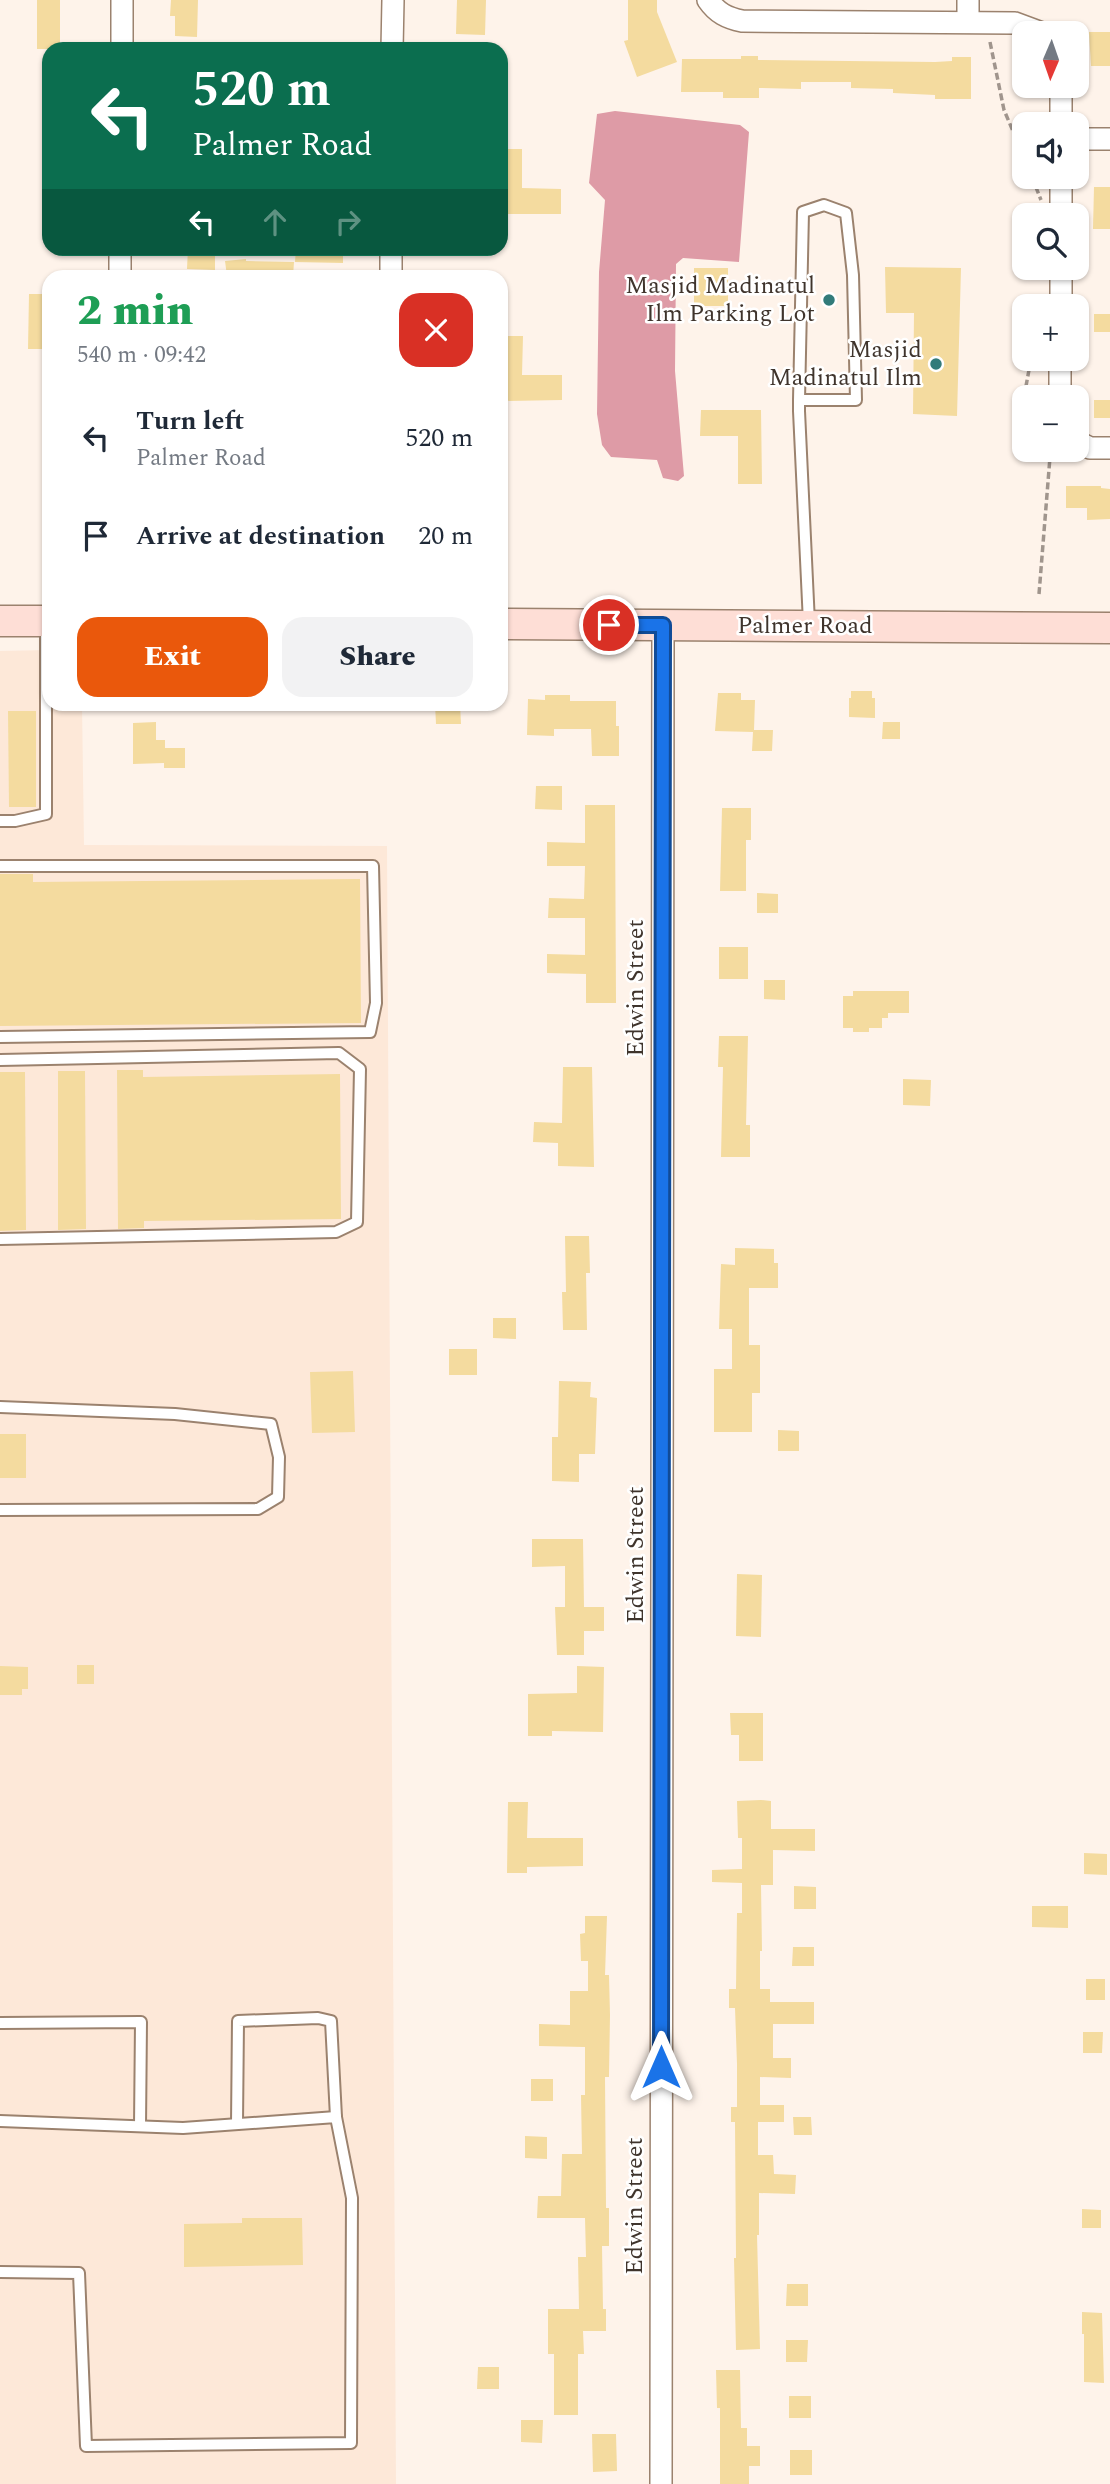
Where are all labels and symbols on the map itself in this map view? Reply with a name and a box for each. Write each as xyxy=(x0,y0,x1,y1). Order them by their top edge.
north arrow xyxy=(1012,21,1088,98)
place label: Masjid Madinatul Ilm Parking Lot xyxy=(625,268,815,332)
marker: Masjid Madinatul Ilm Parking Lot xyxy=(821,292,837,308)
place label: Masjid Madinatul Ilm xyxy=(769,332,922,396)
marker: Masjid Madinatul Ilm xyxy=(928,356,944,372)
pin xyxy=(579,595,639,655)
street label: Palmer Road xyxy=(737,608,873,644)
street label: Edwin Street xyxy=(618,919,654,1057)
street label: Edwin Street xyxy=(618,1486,654,1624)
position arrow xyxy=(624,2030,698,2104)
street label: Edwin Street xyxy=(617,2137,653,2275)

